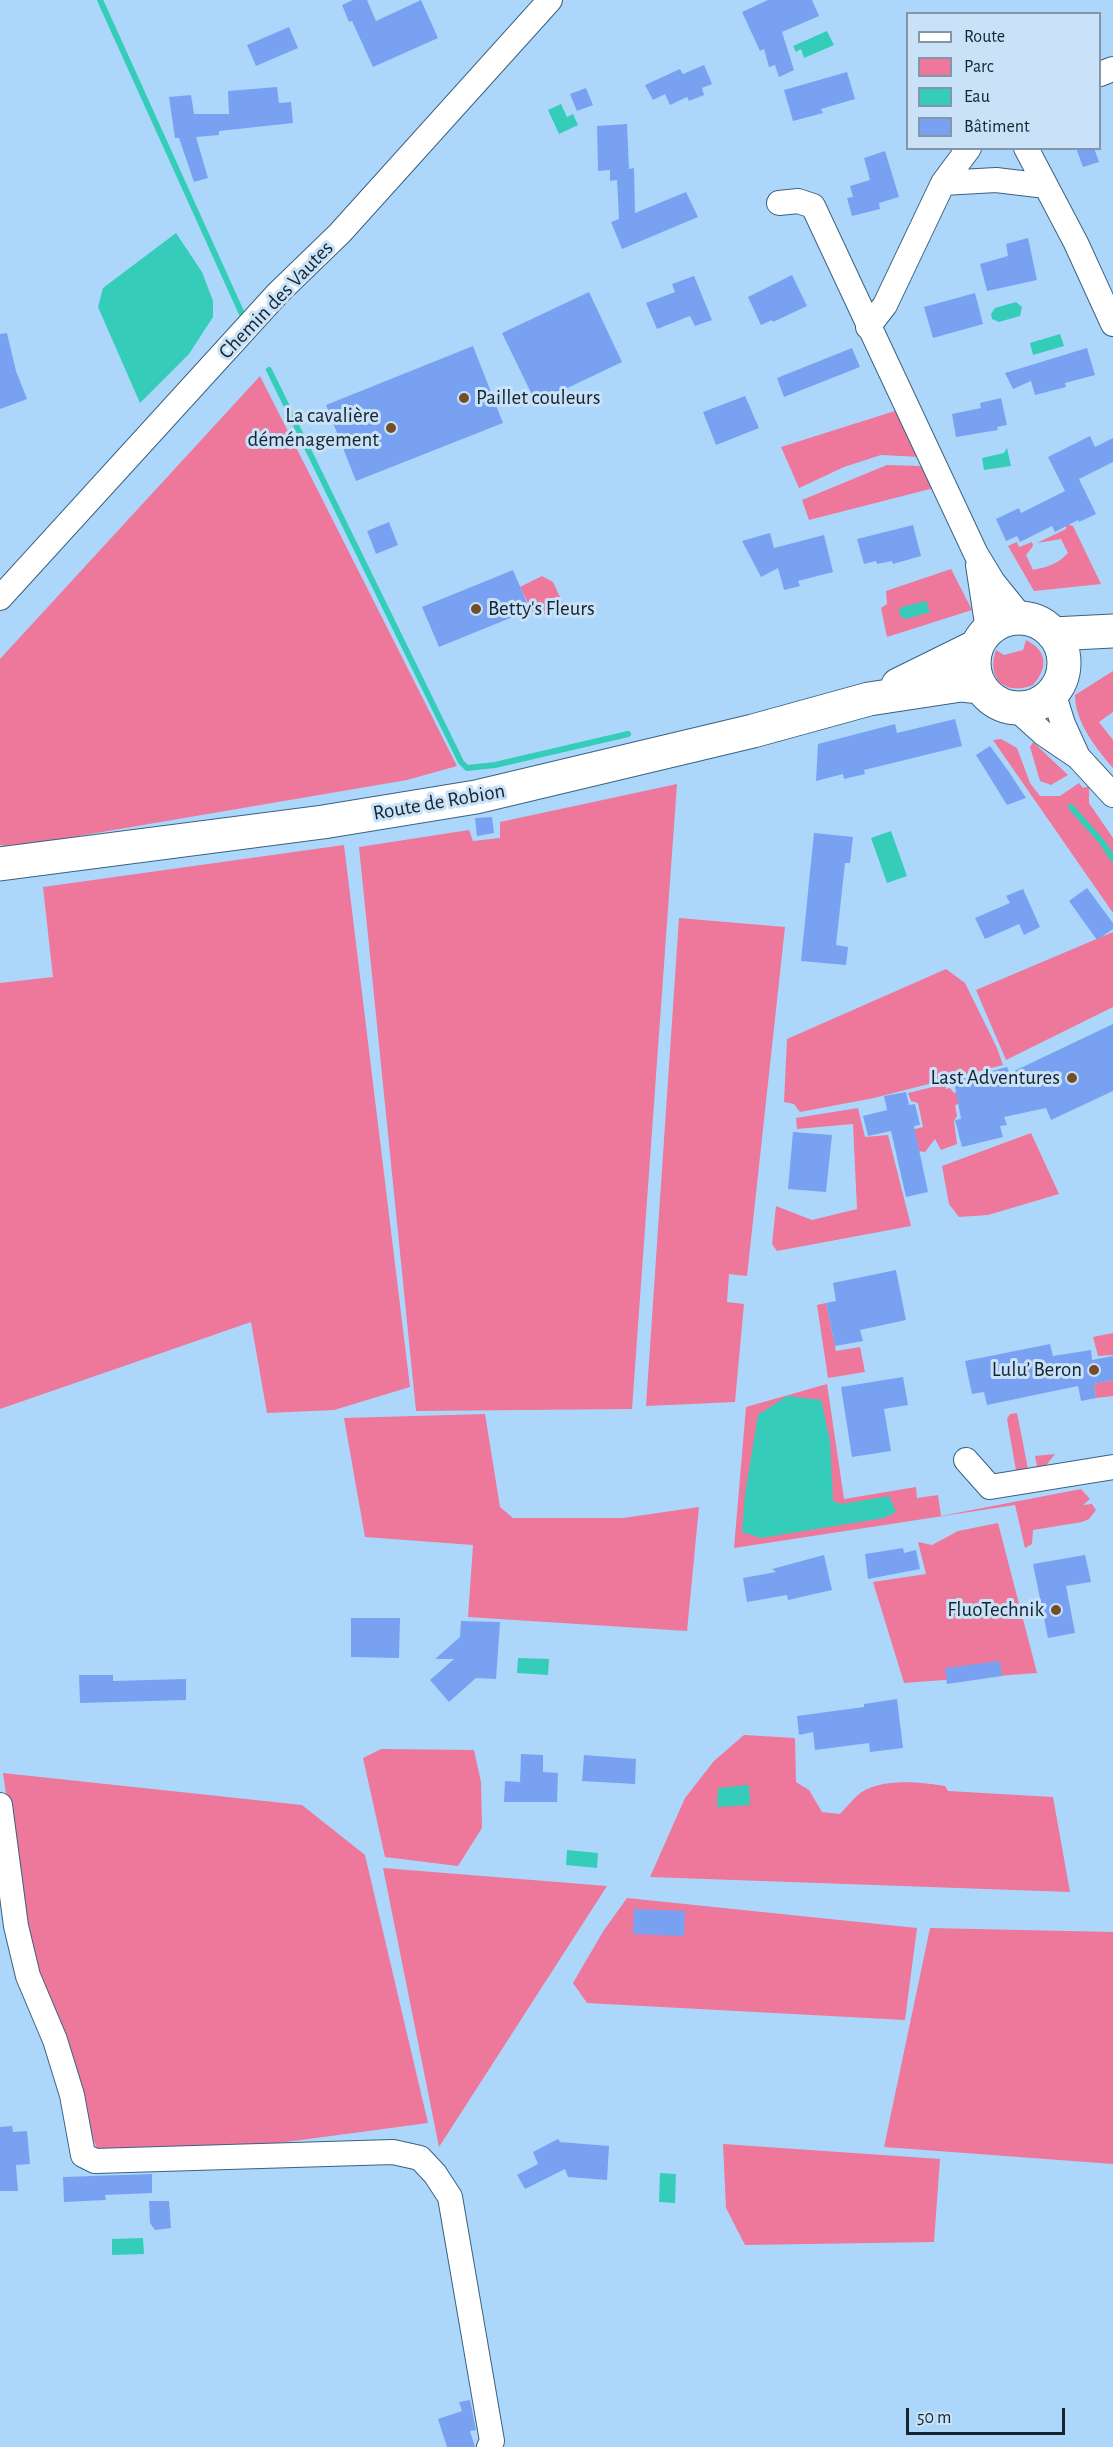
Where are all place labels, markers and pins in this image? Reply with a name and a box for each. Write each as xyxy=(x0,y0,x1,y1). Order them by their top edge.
place label: Paillet couleurs xyxy=(476,385,600,411)
marker: Paillet couleurs xyxy=(457,391,471,405)
place label: La cavalière déménagement xyxy=(247,403,379,453)
marker: La cavalière déménagement xyxy=(384,421,398,435)
place label: Betty's Fleurs xyxy=(488,596,595,622)
marker: Betty's Fleurs xyxy=(469,602,483,616)
place label: Last Adventures xyxy=(930,1065,1060,1091)
marker: Last Adventures xyxy=(1065,1071,1079,1085)
place label: Lulu’ Beron xyxy=(992,1357,1082,1383)
marker: Lulu’ Beron xyxy=(1087,1363,1101,1377)
place label: FluoTechnik xyxy=(947,1597,1044,1623)
marker: FluoTechnik xyxy=(1049,1603,1063,1617)

